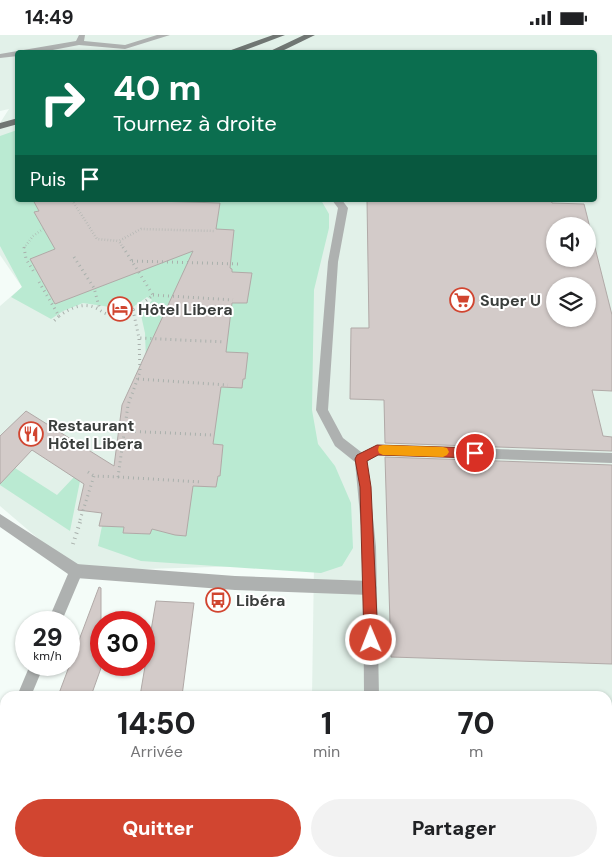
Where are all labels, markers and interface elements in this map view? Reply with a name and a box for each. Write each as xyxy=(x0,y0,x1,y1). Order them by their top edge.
text: 14:49 xyxy=(25,5,74,30)
text: 40 m xyxy=(113,65,202,111)
icon: right xyxy=(30,70,95,135)
text: Tournez à droite xyxy=(113,109,277,138)
icon: arrive xyxy=(76,165,104,193)
text: Puis xyxy=(30,167,66,192)
map controls xyxy=(546,217,596,327)
button: sound xyxy=(546,217,596,267)
button: layers xyxy=(546,277,596,327)
supermarket icon: Super U xyxy=(449,287,475,313)
place label: Super U xyxy=(480,290,541,311)
hotel icon: Hôtel Libera xyxy=(107,296,133,322)
place label: Hôtel Libera xyxy=(138,299,233,320)
place label: Restaurant Hôtel Libera xyxy=(48,415,143,454)
restaurant icon: Restaurant Hôtel Libera xyxy=(18,421,44,447)
pin xyxy=(454,432,496,474)
icon: arrive xyxy=(461,439,489,467)
bus stop icon: Libéra xyxy=(205,587,231,613)
place label: Libéra xyxy=(236,590,285,611)
speed limit sign: 30 xyxy=(90,611,155,676)
position arrow xyxy=(344,613,396,665)
text: 29 xyxy=(32,621,63,654)
text: km/h xyxy=(33,648,62,664)
text: 14:50 xyxy=(117,704,196,743)
text: 1 xyxy=(321,704,332,743)
text: 70 xyxy=(458,704,495,743)
text: Arrivée xyxy=(130,741,183,762)
text: min xyxy=(313,741,340,762)
text: m xyxy=(469,741,483,762)
button: Quitter xyxy=(15,799,301,857)
button: Partager xyxy=(311,799,597,857)

